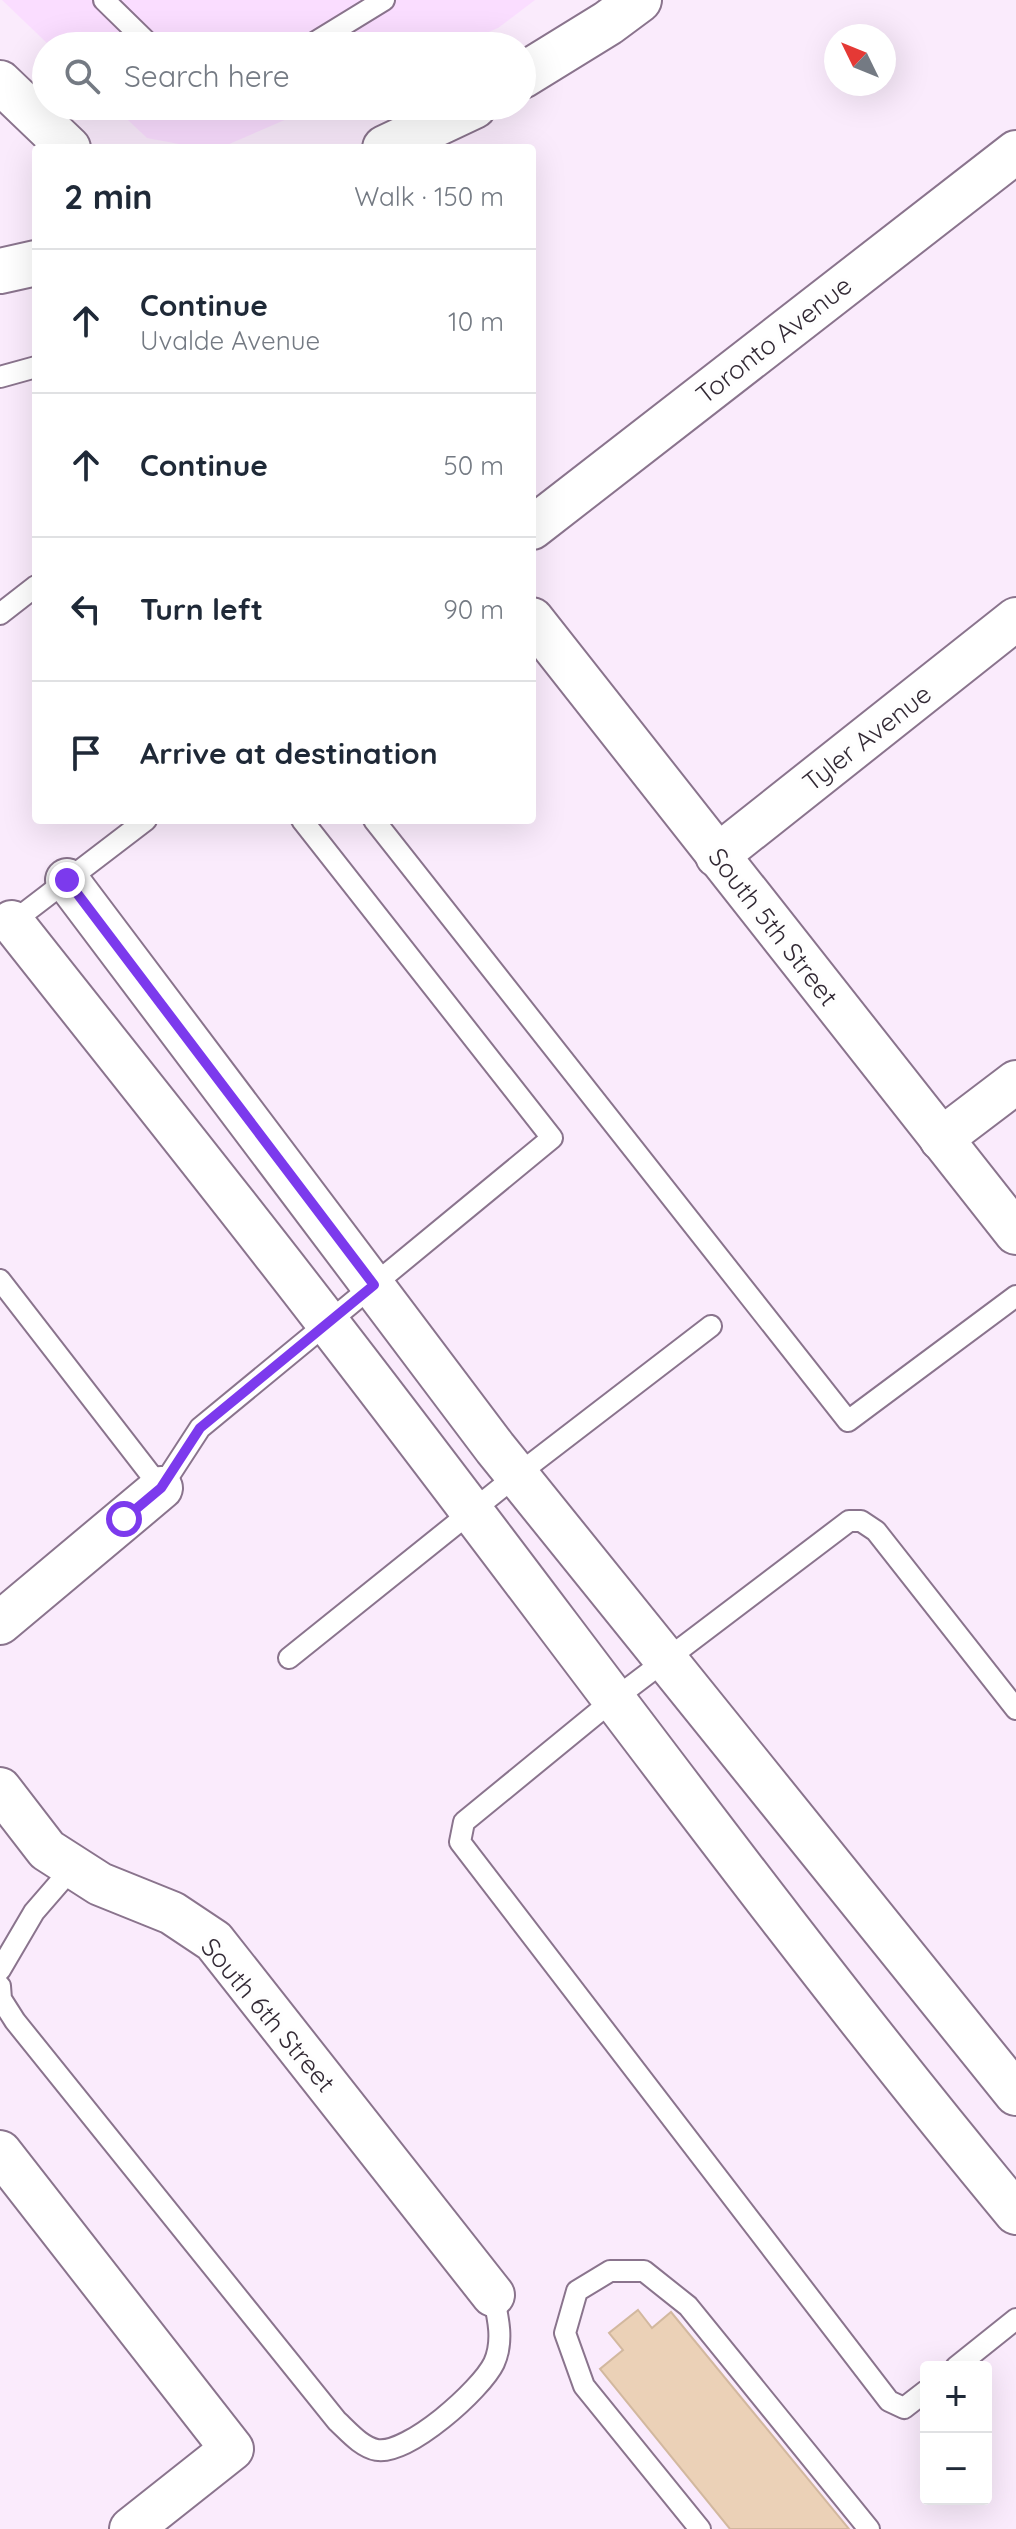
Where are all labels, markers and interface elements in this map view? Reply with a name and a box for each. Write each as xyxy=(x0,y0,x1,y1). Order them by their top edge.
north arrow xyxy=(824,24,896,96)
search box xyxy=(32,32,536,120)
icon: search xyxy=(60,54,104,98)
text: Search here xyxy=(124,57,290,95)
text: 2 min xyxy=(64,175,153,218)
text: Walk · 150 m xyxy=(354,180,504,213)
street label: Toronto Avenue xyxy=(689,268,858,411)
text: Continue xyxy=(140,286,268,324)
icon: ahead xyxy=(64,299,108,343)
text: 10 m xyxy=(448,305,504,338)
text: Uvalde Avenue xyxy=(140,324,320,357)
icon: ahead xyxy=(64,443,108,487)
text: Continue xyxy=(140,446,268,484)
text: 50 m xyxy=(444,449,504,482)
icon: left xyxy=(64,587,108,631)
text: Turn left xyxy=(140,590,263,628)
text: 90 m xyxy=(443,593,504,626)
street label: Tyler Avenue xyxy=(796,677,938,798)
icon: arrive xyxy=(64,731,108,775)
text: Arrive at destination xyxy=(140,734,438,772)
street label: South 5th Street xyxy=(701,841,845,1012)
route end xyxy=(49,862,85,898)
route start xyxy=(106,1501,142,1537)
street label: South 6th Street xyxy=(194,1931,343,2099)
map controls xyxy=(920,2361,992,2505)
button: + xyxy=(920,2361,992,2433)
button: − xyxy=(920,2433,992,2505)

